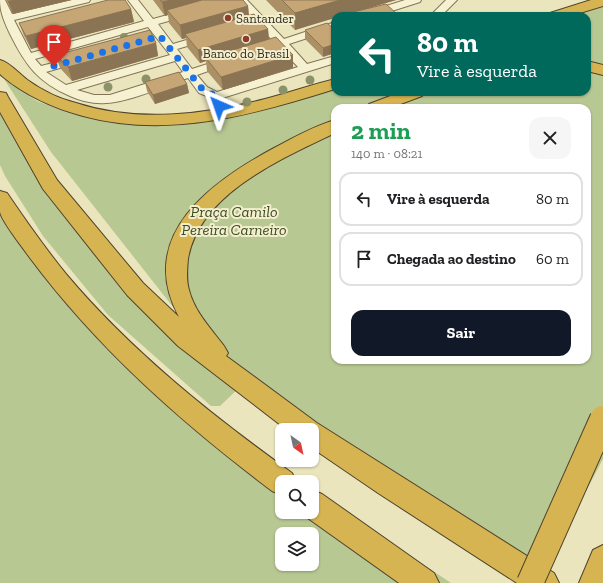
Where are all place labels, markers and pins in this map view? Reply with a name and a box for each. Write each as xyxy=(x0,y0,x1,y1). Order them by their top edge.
place label: Santander xyxy=(236,11,294,26)
marker: Santander xyxy=(223,13,233,23)
pin xyxy=(37,25,71,66)
marker: Banco do Brasil xyxy=(241,34,251,44)
place label: Banco do Brasil xyxy=(203,46,290,61)

